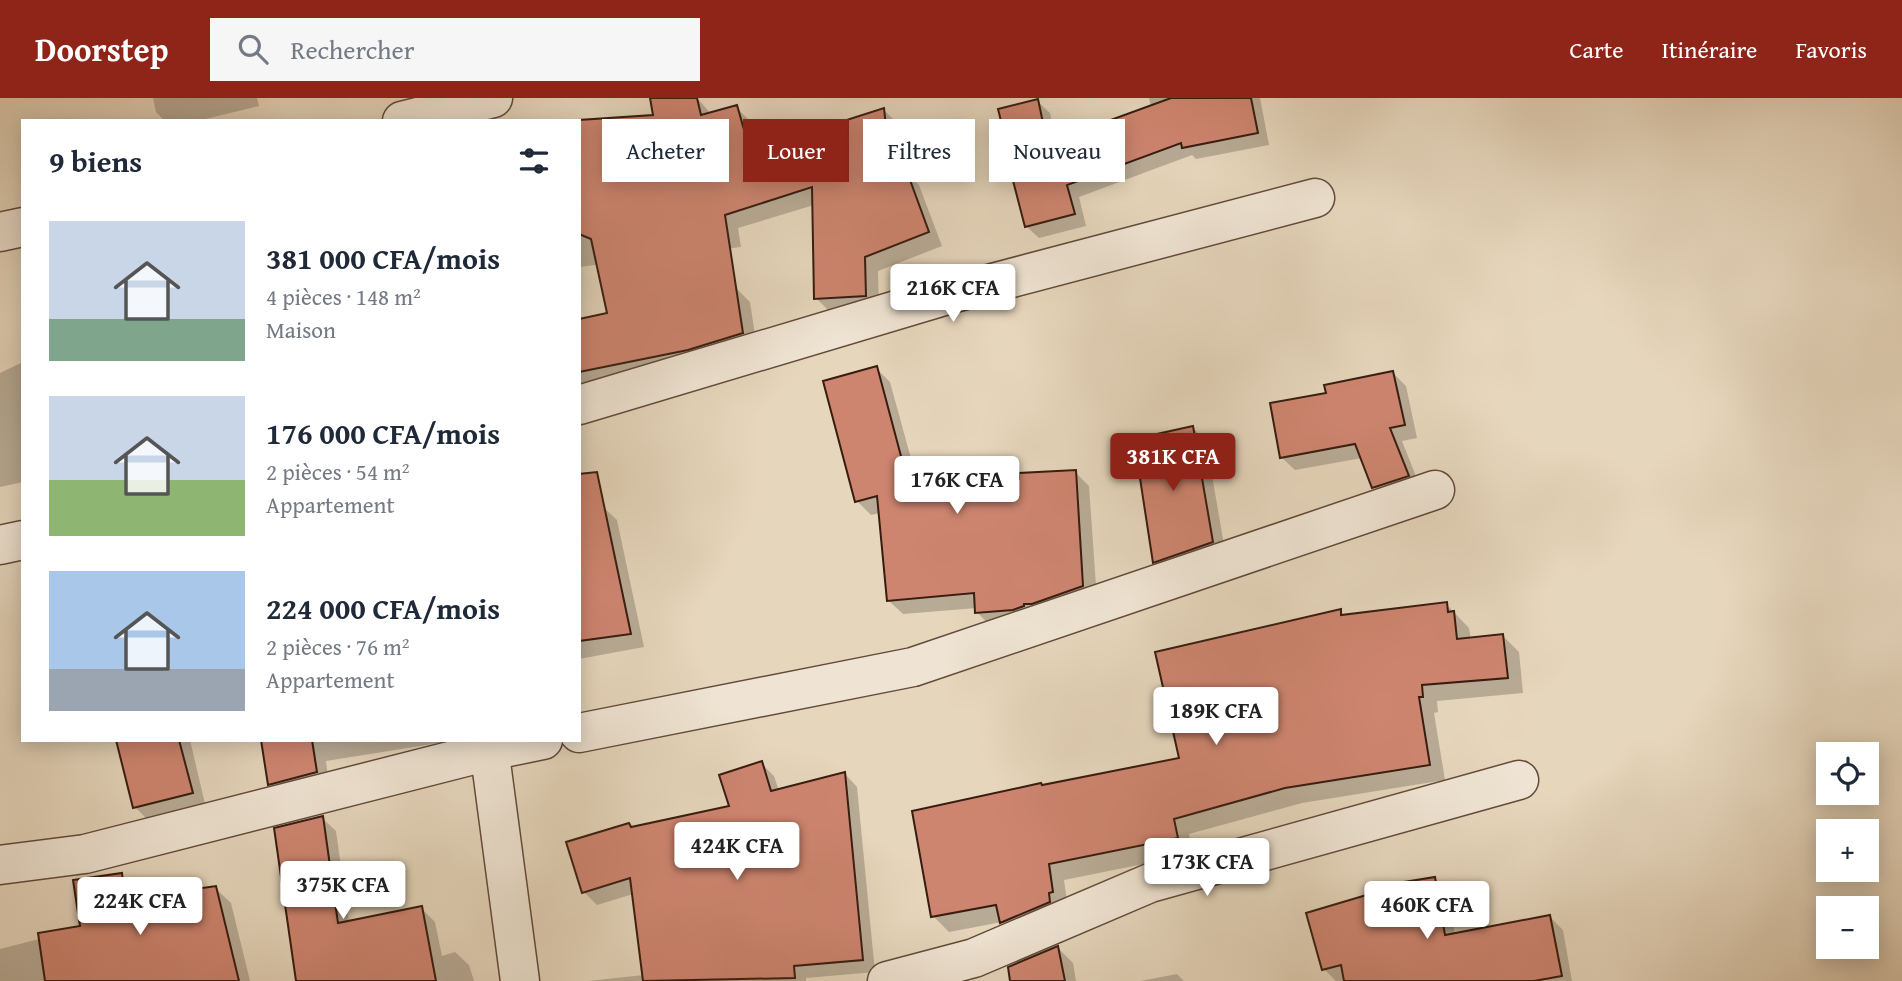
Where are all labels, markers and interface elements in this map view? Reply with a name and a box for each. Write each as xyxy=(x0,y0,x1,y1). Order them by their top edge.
search box xyxy=(210,18,700,81)
text: Doorstep xyxy=(35,25,168,73)
icon: search xyxy=(234,30,272,68)
text: Rechercher xyxy=(290,30,415,69)
text: Carte xyxy=(1570,32,1624,67)
text: Itinéraire xyxy=(1662,32,1757,67)
text: Favoris xyxy=(1795,32,1867,67)
chip: Acheter xyxy=(602,119,729,182)
chip: Louer xyxy=(743,119,849,182)
chip: Filtres xyxy=(863,119,975,182)
chip: Nouveau xyxy=(989,119,1125,182)
text: 9 biens xyxy=(49,139,142,183)
icon: filters xyxy=(515,142,553,180)
text: 381 000 CFA/mois xyxy=(266,236,500,280)
icon: home xyxy=(105,249,189,333)
pin: 216K CFA xyxy=(881,264,1025,324)
text: 216K CFA xyxy=(906,270,1000,303)
text: 4 pièces · 148 m² xyxy=(266,280,421,313)
text: Maison xyxy=(266,313,336,346)
text: 176 000 CFA/mois xyxy=(266,411,500,455)
icon: home xyxy=(105,424,189,508)
pin: 381K CFA xyxy=(1101,434,1245,493)
text: 381K CFA xyxy=(1126,439,1220,472)
text: 2 pièces · 54 m² xyxy=(266,455,410,488)
pin: 176K CFA xyxy=(885,456,1029,516)
text: 176K CFA xyxy=(910,462,1004,495)
text: Appartement xyxy=(266,488,395,521)
text: 224 000 CFA/mois xyxy=(266,586,500,630)
icon: home xyxy=(105,599,189,683)
text: 2 pièces · 76 m² xyxy=(266,630,410,663)
text: Appartement xyxy=(266,663,395,696)
pin: 189K CFA xyxy=(1144,688,1288,747)
text: 189K CFA xyxy=(1169,693,1263,726)
map controls xyxy=(1816,742,1879,959)
button: locate xyxy=(1816,742,1879,805)
button: + xyxy=(1816,819,1879,882)
pin: 424K CFA xyxy=(665,822,809,882)
text: 424K CFA xyxy=(690,828,784,861)
pin: 173K CFA xyxy=(1135,838,1279,898)
text: 173K CFA xyxy=(1160,844,1254,877)
pin: 375K CFA xyxy=(271,862,415,921)
text: 375K CFA xyxy=(296,867,390,900)
pin: 224K CFA xyxy=(68,878,212,937)
pin: 460K CFA xyxy=(1355,882,1499,941)
text: 224K CFA xyxy=(93,883,187,916)
text: 460K CFA xyxy=(1380,887,1474,920)
button: − xyxy=(1816,896,1879,959)

